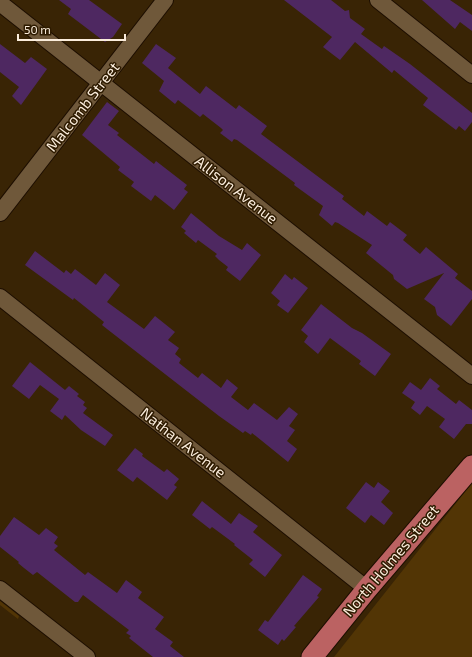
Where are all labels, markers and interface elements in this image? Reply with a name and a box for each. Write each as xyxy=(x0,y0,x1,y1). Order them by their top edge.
scale bar xyxy=(18,16,125,42)
text: 50 m xyxy=(24,22,51,36)
street label: Malcomb Street xyxy=(42,58,123,155)
street label: Allison Avenue xyxy=(192,151,282,227)
street label: Nathan Avenue xyxy=(137,403,230,481)
street label: North Holmes Street xyxy=(338,501,442,620)

